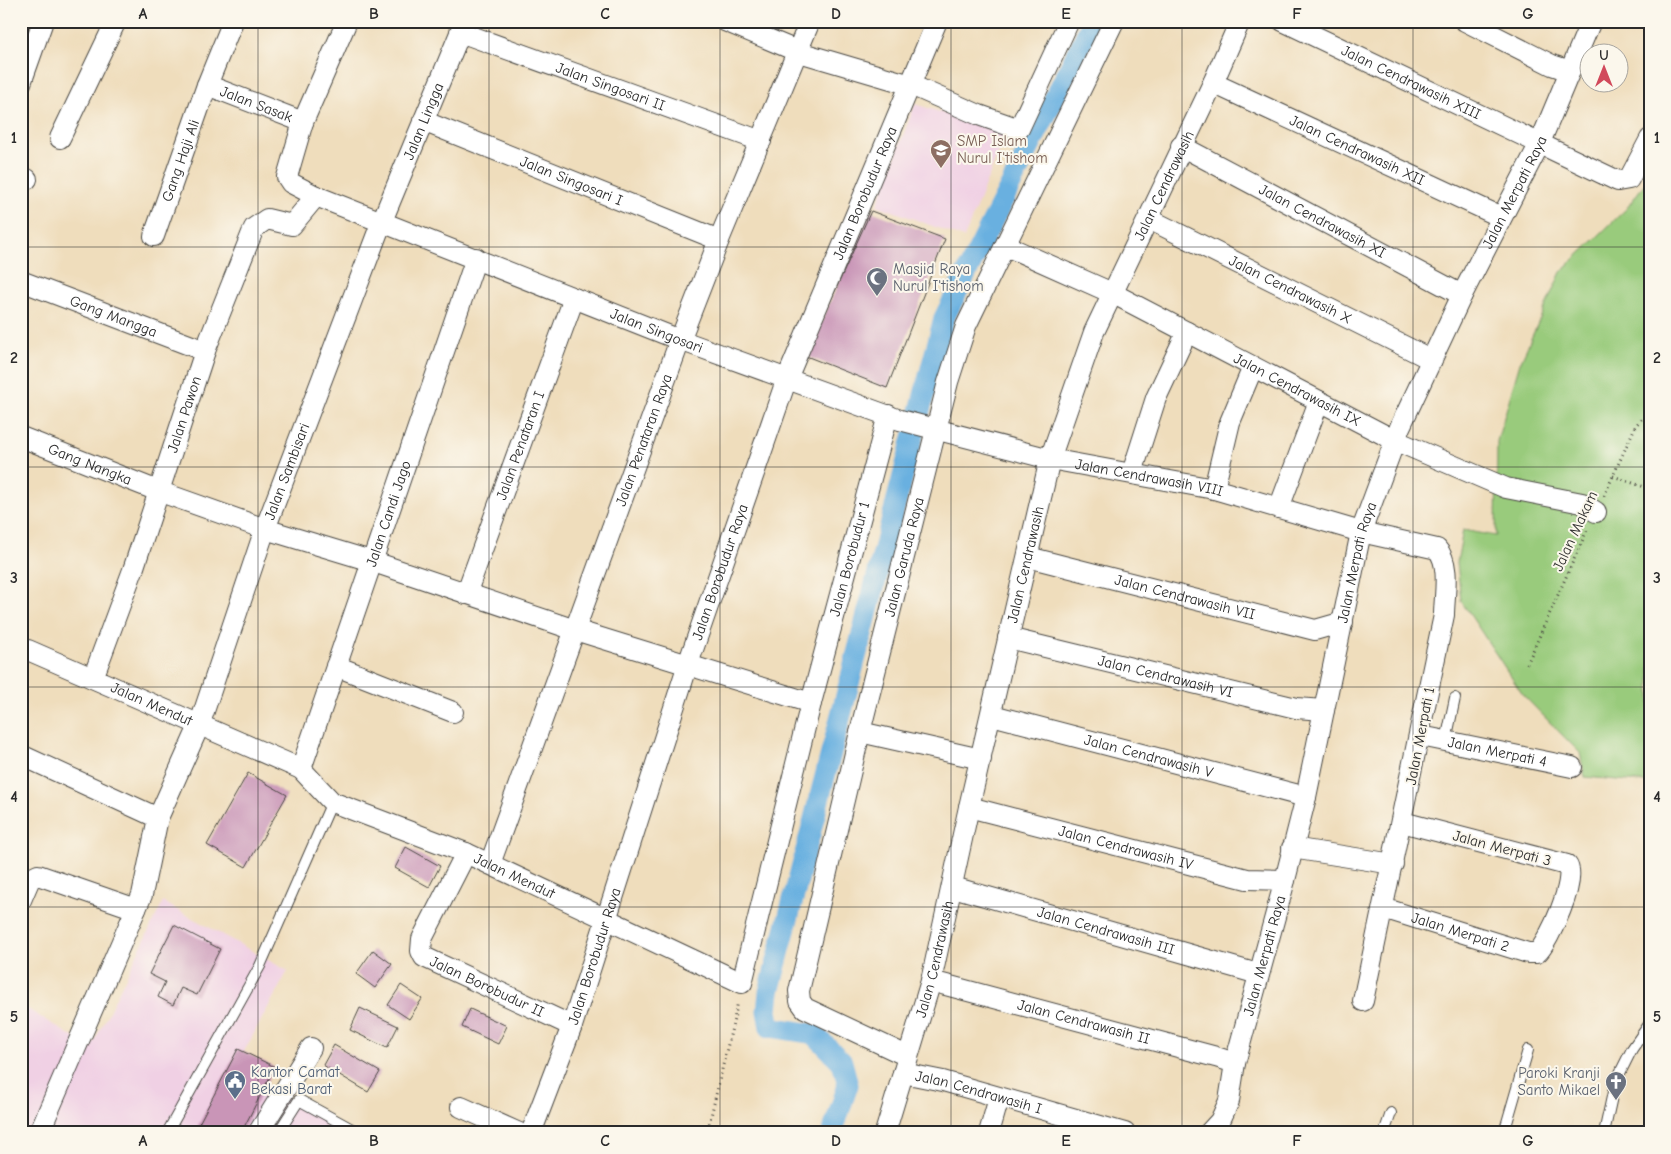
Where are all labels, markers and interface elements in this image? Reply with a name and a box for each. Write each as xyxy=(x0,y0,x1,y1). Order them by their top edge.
text: A xyxy=(139,5,148,23)
text: B xyxy=(369,5,379,23)
text: C xyxy=(600,5,610,23)
text: D xyxy=(831,5,841,23)
text: E xyxy=(1061,5,1071,23)
text: F xyxy=(1292,5,1302,23)
text: G xyxy=(1522,5,1534,23)
street label: Jalan Cendrawasih XIII xyxy=(1338,41,1484,123)
north arrow xyxy=(1578,42,1628,92)
text: U xyxy=(1599,47,1609,64)
street label: Jalan Singosari II xyxy=(553,58,668,115)
street label: Jalan Lingga xyxy=(399,80,447,162)
street label: Jalan Sasak xyxy=(218,82,296,126)
street label: Jalan Cendrawasih XII xyxy=(1287,111,1428,189)
street label: Gang Haji Ali xyxy=(158,117,203,204)
street label: Jalan Borobudur Raya xyxy=(829,124,901,262)
street label: Jalan Cendrawasih xyxy=(1130,128,1198,243)
text: 1 xyxy=(11,129,17,147)
text: 1 xyxy=(1654,129,1660,147)
place label: SMP Islam Nurul I'tishom xyxy=(957,132,1048,167)
street label: Jalan Merpati Raya xyxy=(1478,133,1551,252)
school or university icon: SMP Islam Nurul I'tishom xyxy=(929,138,953,169)
street label: Jalan Singosari I xyxy=(518,152,625,209)
street label: Jalan Cendrawasih XI xyxy=(1256,180,1389,262)
street label: Jalan Cendrawasih X xyxy=(1226,251,1355,328)
place label: Masjid Raya Nurul I'tishom xyxy=(893,260,984,295)
mosque icon: Masjid Raya Nurul I'tishom xyxy=(865,266,889,297)
street label: Gang Mangga xyxy=(67,291,160,341)
street label: Jalan Singosari xyxy=(608,304,706,357)
text: 2 xyxy=(10,349,18,367)
street label: Jalan Cendrawasih IX xyxy=(1231,349,1364,430)
text: 2 xyxy=(1653,349,1661,367)
street label: Jalan Penataran Raya xyxy=(612,371,676,509)
street label: Jalan Pawon xyxy=(163,374,205,455)
street label: Jalan Penataran I xyxy=(492,389,548,502)
street label: Jalan Sambisari xyxy=(260,421,313,522)
street label: Gang Nangka xyxy=(45,440,134,489)
street label: Jalan Cendrawasih VIII xyxy=(1074,455,1226,500)
street label: Jalan Candi Jago xyxy=(362,458,415,569)
street label: Jalan Makam xyxy=(1549,488,1601,574)
street label: Jalan Garuda Raya xyxy=(880,495,928,619)
street label: Jalan Merpati Raya xyxy=(1333,499,1380,625)
street label: Jalan Borobudur 1 xyxy=(826,500,873,618)
street label: Jalan Borobudur Raya xyxy=(688,502,752,643)
street label: Jalan Cendrawasih xyxy=(1003,504,1048,625)
text: 3 xyxy=(10,569,18,587)
text: 3 xyxy=(1653,569,1661,587)
street label: Jalan Cendrawasih VII xyxy=(1113,570,1257,623)
street label: Jalan Cendrawasih VI xyxy=(1096,651,1235,701)
street label: Jalan Mendut xyxy=(108,678,196,730)
street label: Jalan Merpati 1 xyxy=(1402,685,1438,786)
street label: Jalan Cendrawasih V xyxy=(1082,730,1215,781)
street label: Jalan Merpati 4 xyxy=(1446,733,1549,771)
text: 4 xyxy=(10,788,18,806)
text: 4 xyxy=(1653,788,1661,806)
street label: Jalan Cendrawasih IV xyxy=(1057,822,1195,874)
street label: Jalan Merpati 3 xyxy=(1451,826,1553,870)
street label: Jalan Mendut xyxy=(471,849,558,903)
street label: Jalan Borobudur Raya xyxy=(564,885,625,1027)
street label: Jalan Merpati Raya xyxy=(1239,893,1289,1018)
street label: Jalan Cendrawasih xyxy=(912,899,957,1020)
street label: Jalan Cendrawasih III xyxy=(1035,902,1177,959)
street label: Jalan Merpati 2 xyxy=(1409,908,1511,956)
street label: Jalan Borobudur II xyxy=(427,952,547,1021)
street label: Jalan Cendrawasih II xyxy=(1015,995,1152,1048)
text: 5 xyxy=(10,1008,18,1026)
text: 5 xyxy=(1653,1008,1661,1026)
place label: Kantor Camat Bekasi Barat xyxy=(251,1063,340,1098)
place label: Paroki Kranji Santo Mikael xyxy=(1517,1064,1600,1099)
street label: Jalan Cendrawasih I xyxy=(914,1067,1044,1118)
public building icon: Kantor Camat Bekasi Barat xyxy=(223,1069,247,1100)
church icon: Paroki Kranji Santo Mikael xyxy=(1604,1070,1628,1101)
text: A xyxy=(139,1132,148,1150)
text: B xyxy=(369,1132,379,1150)
text: C xyxy=(600,1132,610,1150)
text: D xyxy=(831,1132,841,1150)
text: E xyxy=(1061,1132,1071,1150)
text: F xyxy=(1292,1132,1302,1150)
text: G xyxy=(1522,1132,1534,1150)

